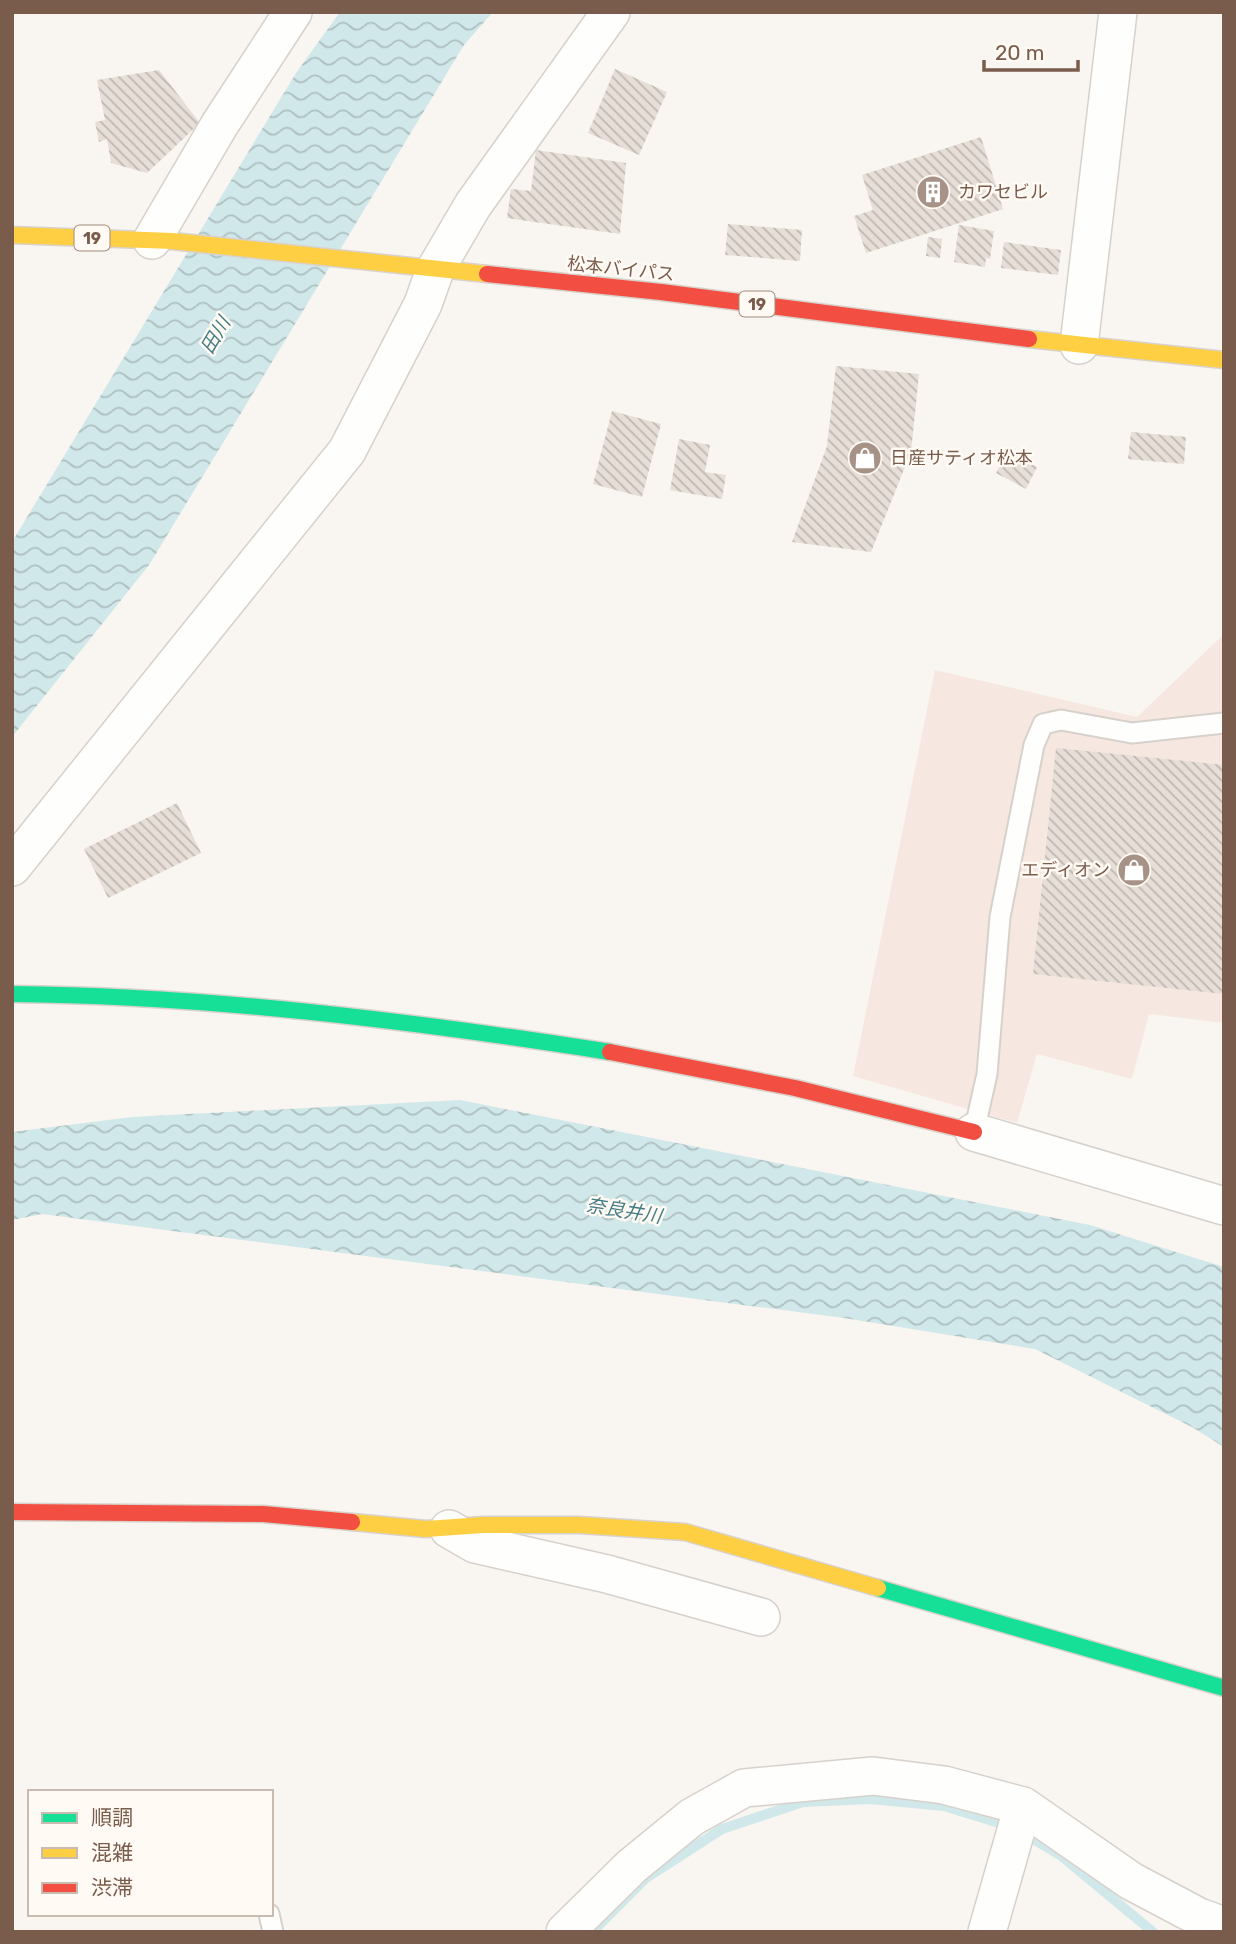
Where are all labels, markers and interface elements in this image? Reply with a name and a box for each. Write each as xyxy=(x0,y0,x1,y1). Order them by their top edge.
scale bar xyxy=(984,28,1078,72)
text: 20 m xyxy=(995,40,1044,65)
building icon: カワセビル xyxy=(914,173,952,211)
place label: カワセビル xyxy=(958,181,1048,203)
road number: 19 xyxy=(74,226,110,250)
street label: 松本バイパス xyxy=(566,252,676,286)
road number: 19 xyxy=(740,292,774,316)
water label: 田川 xyxy=(196,311,236,357)
shop icon: 日産サティオ松本 xyxy=(846,439,884,477)
place label: 日産サティオ松本 xyxy=(890,447,1033,469)
shop icon: エディオン xyxy=(1115,851,1153,889)
place label: エディオン xyxy=(1021,859,1110,881)
water label: 奈良井川 xyxy=(585,1193,665,1228)
legend xyxy=(28,1790,273,1916)
text: 順調 xyxy=(91,1805,133,1830)
text: 混雑 xyxy=(91,1840,133,1865)
text: 渋滞 xyxy=(91,1875,133,1900)

